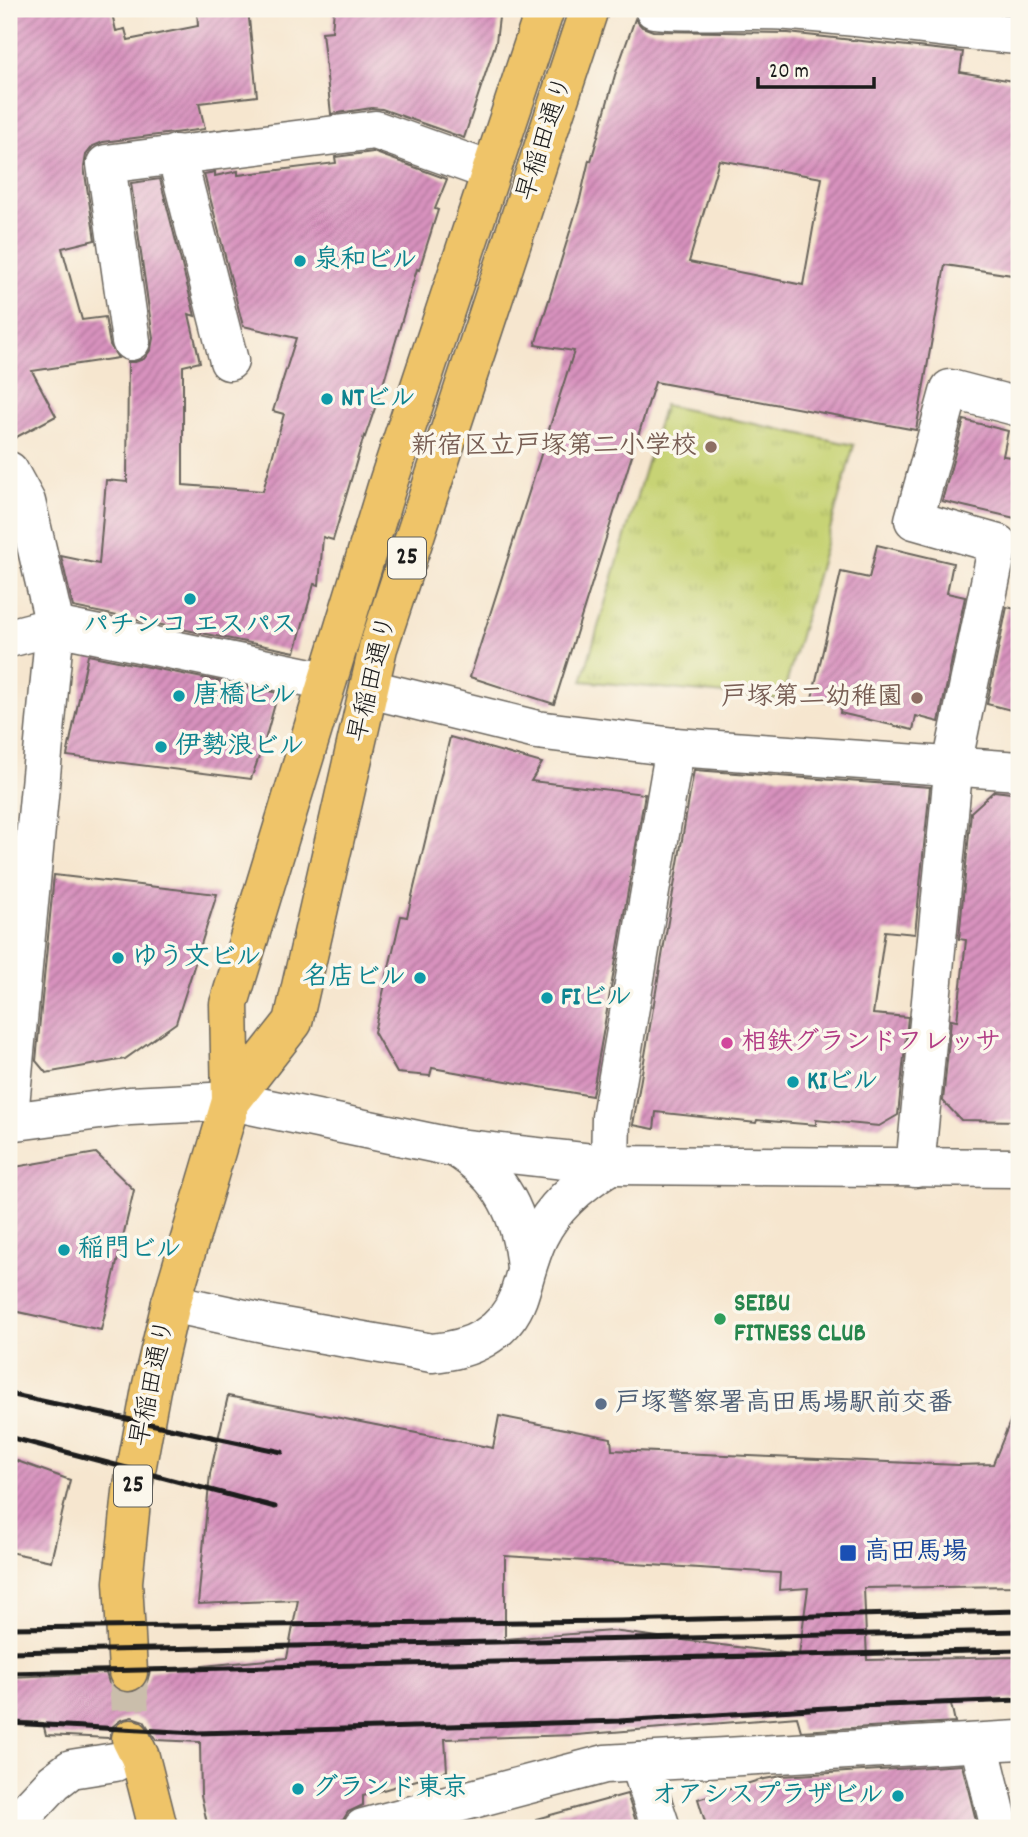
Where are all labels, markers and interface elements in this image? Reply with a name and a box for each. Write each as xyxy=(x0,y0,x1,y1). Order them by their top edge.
scale bar xyxy=(758,46,874,90)
text: 20 m xyxy=(769,58,809,88)
street label: 早稲田通り xyxy=(508,71,584,207)
place label: 泉和ビル xyxy=(314,243,417,280)
marker: 泉和ビル xyxy=(292,253,308,269)
place label: NTビル xyxy=(341,381,416,418)
marker: NTビル xyxy=(319,391,335,407)
place label: 新宿区立戸塚第二小学校 xyxy=(411,429,697,466)
marker: 新宿区立戸塚第二小学校 xyxy=(703,439,719,455)
road number: 25 xyxy=(388,538,426,578)
marker: パチンコ エスパス xyxy=(182,591,198,607)
place label: パチンコ エスパス xyxy=(83,608,297,645)
street label: 早稲田通り xyxy=(340,611,408,747)
place label: 唐橋ビル xyxy=(193,678,296,715)
place label: 戸塚第二幼稚園 xyxy=(721,680,903,717)
marker: 唐橋ビル xyxy=(171,688,187,704)
marker: 戸塚第二幼稚園 xyxy=(909,690,925,706)
place label: 伊勢浪ビル xyxy=(175,729,304,766)
marker: 伊勢浪ビル xyxy=(153,739,169,755)
place label: ゆう文ビル xyxy=(132,940,261,977)
marker: ゆう文ビル xyxy=(110,950,126,966)
place label: 名店ビル xyxy=(303,960,406,997)
marker: 名店ビル xyxy=(412,970,428,986)
place label: FIビル xyxy=(561,980,632,1017)
marker: FIビル xyxy=(539,990,555,1006)
place label: 相鉄グランドフレッサ xyxy=(741,1025,1001,1062)
marker: 相鉄グランドフレッサ xyxy=(719,1035,735,1051)
place label: KIビル xyxy=(807,1064,879,1101)
marker: KIビル xyxy=(785,1074,801,1090)
place label: 稲門ビル xyxy=(78,1232,181,1269)
marker: 稲門ビル xyxy=(56,1242,72,1258)
place label: SEIBU FITNESS CLUB xyxy=(734,1286,866,1353)
marker: SEIBU FITNESS CLUB xyxy=(712,1311,728,1327)
street label: 早稲田通り xyxy=(122,1316,186,1450)
place label: 戸塚警察署高田馬場駅前交番 xyxy=(615,1386,953,1423)
marker: 戸塚警察署高田馬場駅前交番 xyxy=(593,1396,609,1412)
road number: 25 xyxy=(114,1466,152,1506)
place label: 高田馬場 xyxy=(864,1535,968,1572)
marker: 高田馬場 xyxy=(838,1543,858,1563)
place label: グランド東京 xyxy=(312,1771,468,1808)
place label: オアシスプラザビル xyxy=(651,1778,884,1815)
marker: グランド東京 xyxy=(290,1781,306,1797)
marker: オアシスプラザビル xyxy=(890,1788,906,1804)

